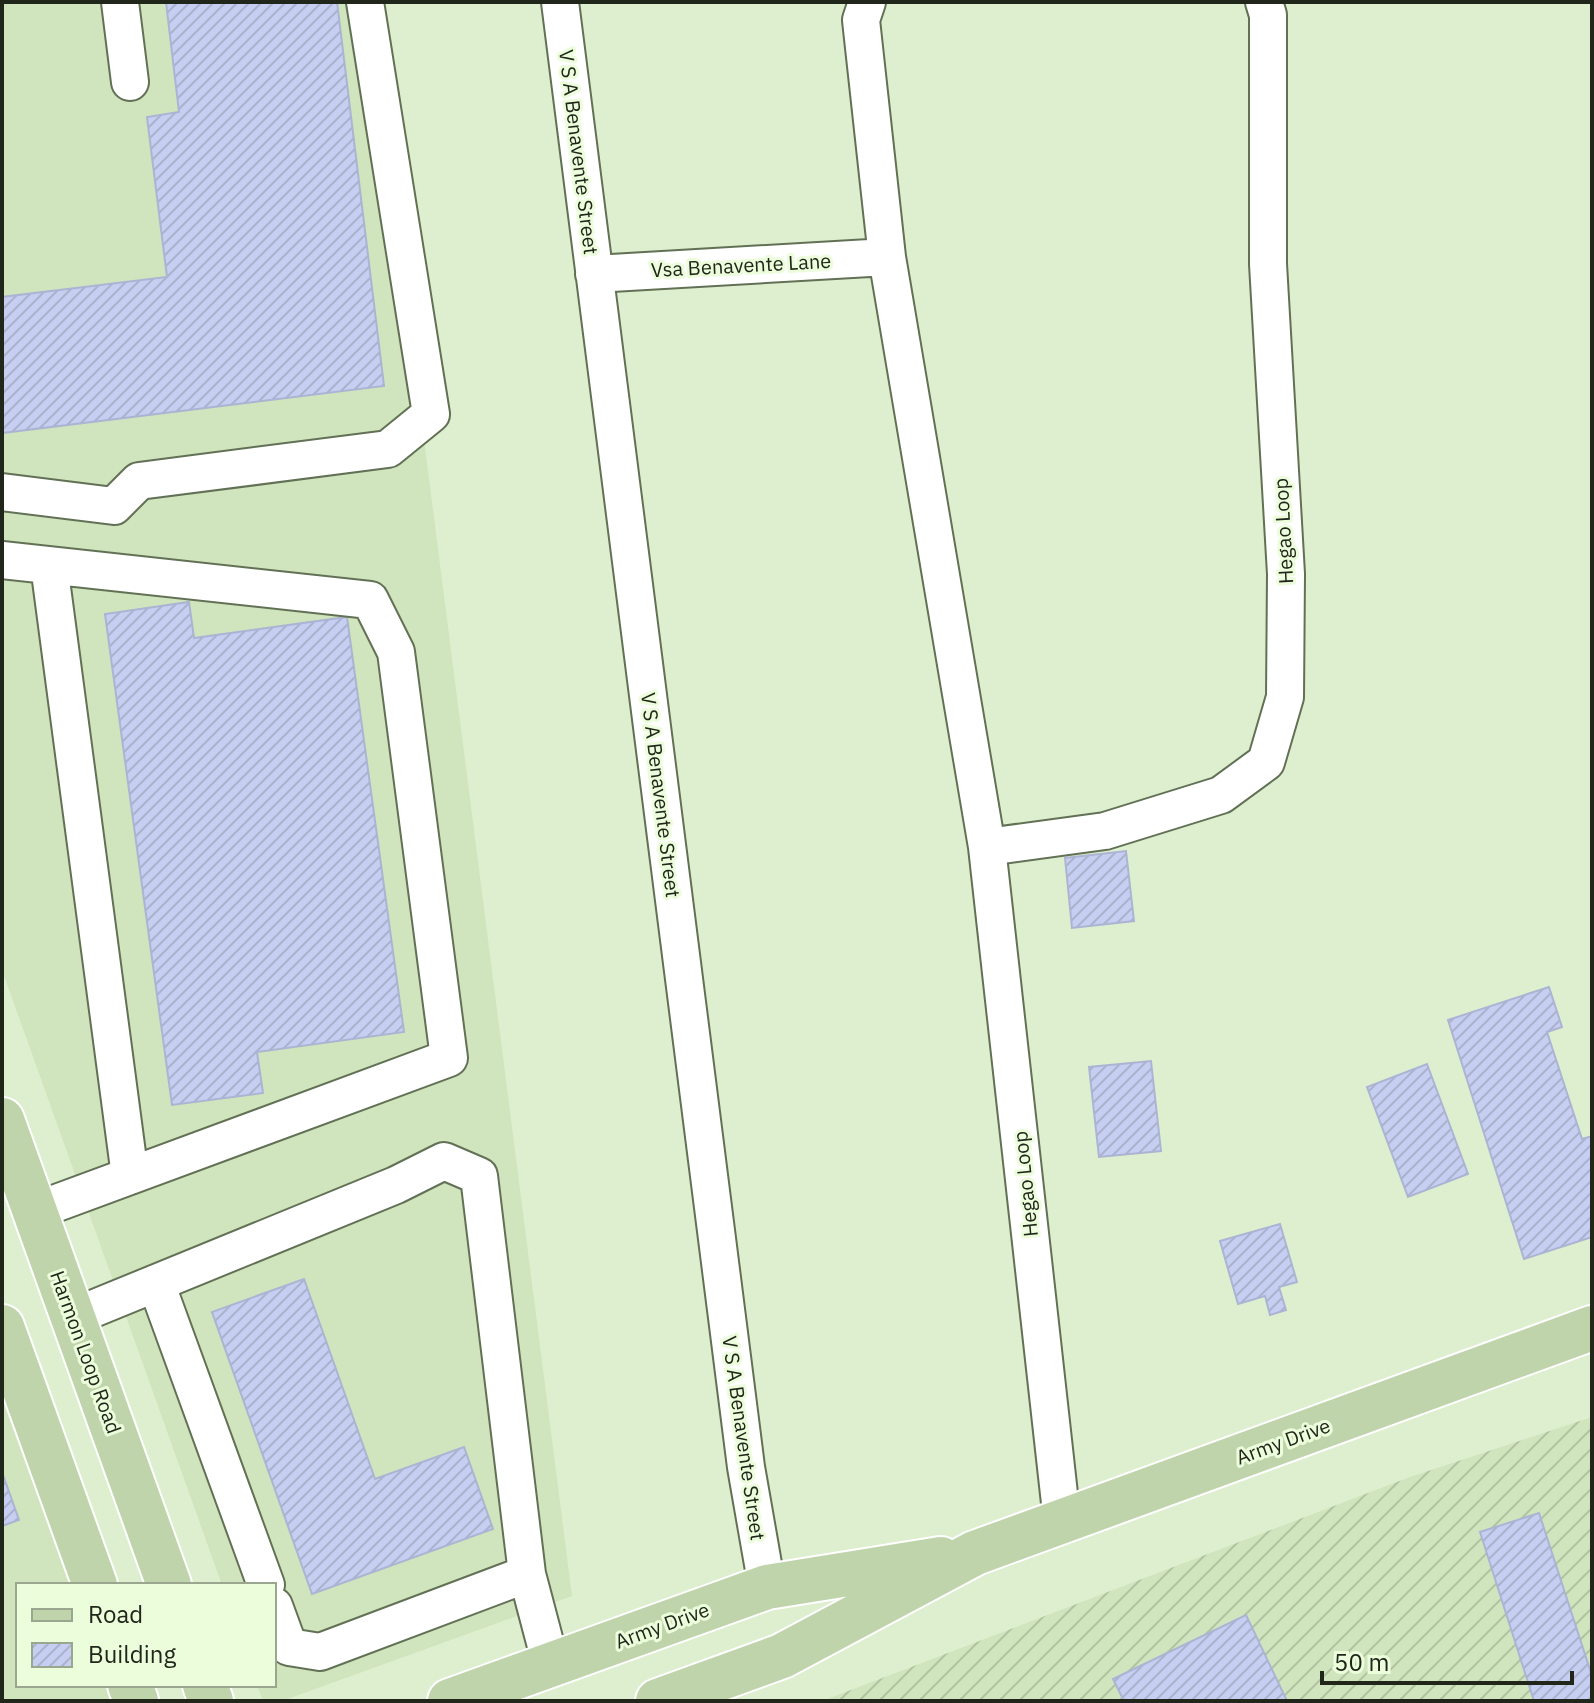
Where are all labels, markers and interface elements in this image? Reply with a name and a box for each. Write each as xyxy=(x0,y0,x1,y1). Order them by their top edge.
street label: V S A Benavente Street xyxy=(553,48,605,256)
street label: Vsa Benavente Lane xyxy=(650,247,832,283)
street label: Hegao Loop xyxy=(1267,477,1299,585)
street label: V S A Benavente Street xyxy=(635,691,687,899)
street label: Hegao Loop xyxy=(1006,1130,1044,1238)
street label: Harmon Loop Road xyxy=(44,1267,128,1437)
street label: V S A Benavente Street xyxy=(716,1334,772,1542)
street label: Army Drive xyxy=(1232,1411,1334,1471)
legend xyxy=(16,1583,276,1687)
street label: Army Drive xyxy=(611,1595,713,1655)
text: Road xyxy=(88,1598,143,1630)
scale bar xyxy=(1322,1635,1572,1685)
text: Building xyxy=(88,1638,176,1670)
text: 50 m xyxy=(1334,1646,1389,1678)

